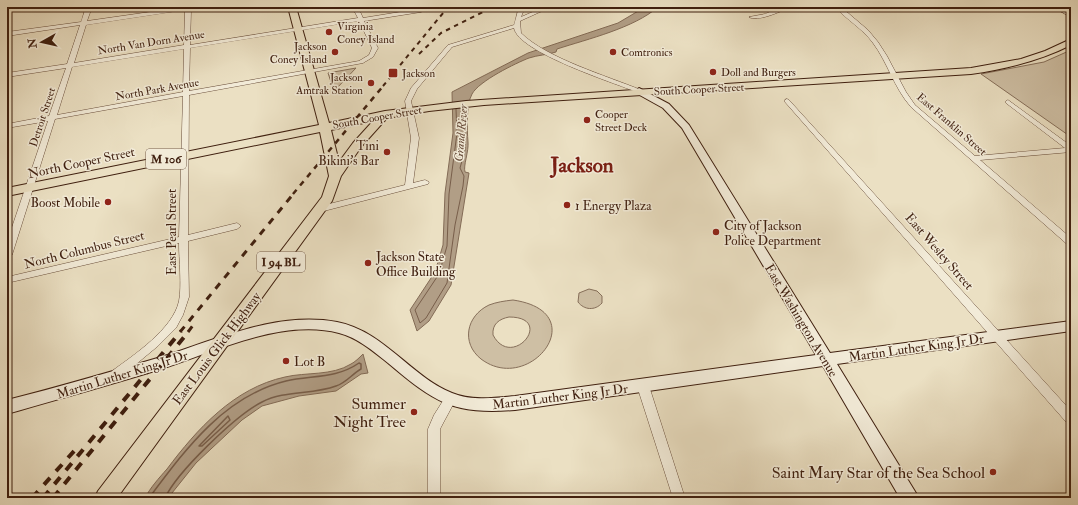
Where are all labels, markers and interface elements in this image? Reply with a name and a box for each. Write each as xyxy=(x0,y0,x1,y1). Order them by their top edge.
place label: Virginia Coney Island xyxy=(337,20,395,47)
north arrow xyxy=(22,22,62,62)
marker: Virginia Coney Island xyxy=(324,27,334,37)
street label: North Van Dorn Avenue xyxy=(97,28,206,57)
text: N xyxy=(25,36,40,50)
place label: Jackson Coney Island xyxy=(270,40,328,67)
place label: Comtronics xyxy=(621,46,673,59)
marker: Jackson Coney Island xyxy=(330,47,340,57)
marker: Comtronics xyxy=(608,47,618,57)
place label: Doll and Burgers xyxy=(721,66,796,79)
marker: Jackson xyxy=(387,67,399,79)
place label: Jackson xyxy=(401,67,435,81)
marker: Doll and Burgers xyxy=(708,67,718,77)
place label: Jackson Amtrak Station xyxy=(295,71,363,97)
street label: North Park Avenue xyxy=(114,76,200,103)
marker: Jackson Amtrak Station xyxy=(366,78,376,88)
street label: South Cooper Street xyxy=(654,81,745,99)
street label: Detroit Street xyxy=(27,85,58,149)
street label: East Franklin Street xyxy=(914,90,990,159)
street label: South Cooper Street xyxy=(331,103,423,133)
water label: Grand River xyxy=(452,103,472,162)
place label: Cooper Street Deck xyxy=(595,108,648,134)
marker: Cooper Street Deck xyxy=(582,115,592,125)
place label: Tini Bikini's Bar xyxy=(318,138,380,169)
street label: North Cooper Street xyxy=(26,144,136,183)
marker: Tini Bikini's Bar xyxy=(382,147,392,157)
road number: M 106 xyxy=(146,149,186,169)
district label: Jackson xyxy=(549,152,614,179)
street label: East Pearl Street xyxy=(164,189,180,275)
place label: Boost Mobile xyxy=(30,195,101,211)
marker: Boost Mobile xyxy=(103,197,113,207)
place label: 1 Energy Plaza xyxy=(575,198,652,215)
marker: 1 Energy Plaza xyxy=(562,200,572,210)
street label: East Wesley Street xyxy=(901,210,977,294)
place label: City of Jackson Police Department xyxy=(724,218,821,250)
street label: North Columbus Street xyxy=(22,227,146,273)
marker: City of Jackson Police Department xyxy=(711,227,721,237)
place label: Jackson State Office Building xyxy=(375,249,456,280)
road number: I 94 BL xyxy=(257,252,305,272)
marker: Jackson State Office Building xyxy=(363,258,373,268)
street label: East Washington Avenue xyxy=(761,261,841,380)
street label: East Louis Glick Highway xyxy=(169,289,265,409)
street label: Martin Luther King Jr Dr xyxy=(848,331,985,365)
street label: Martin Luther King Jr Dr xyxy=(55,347,190,403)
place label: Lot B xyxy=(294,354,325,370)
marker: Lot B xyxy=(281,356,291,366)
street label: Martin Luther King Jr Dr xyxy=(491,381,629,413)
place label: Summer Night Tree xyxy=(333,394,406,432)
marker: Summer Night Tree xyxy=(409,407,419,417)
place label: Saint Mary Star of the Sea School xyxy=(772,463,985,483)
marker: Saint Mary Star of the Sea School xyxy=(988,467,998,477)

